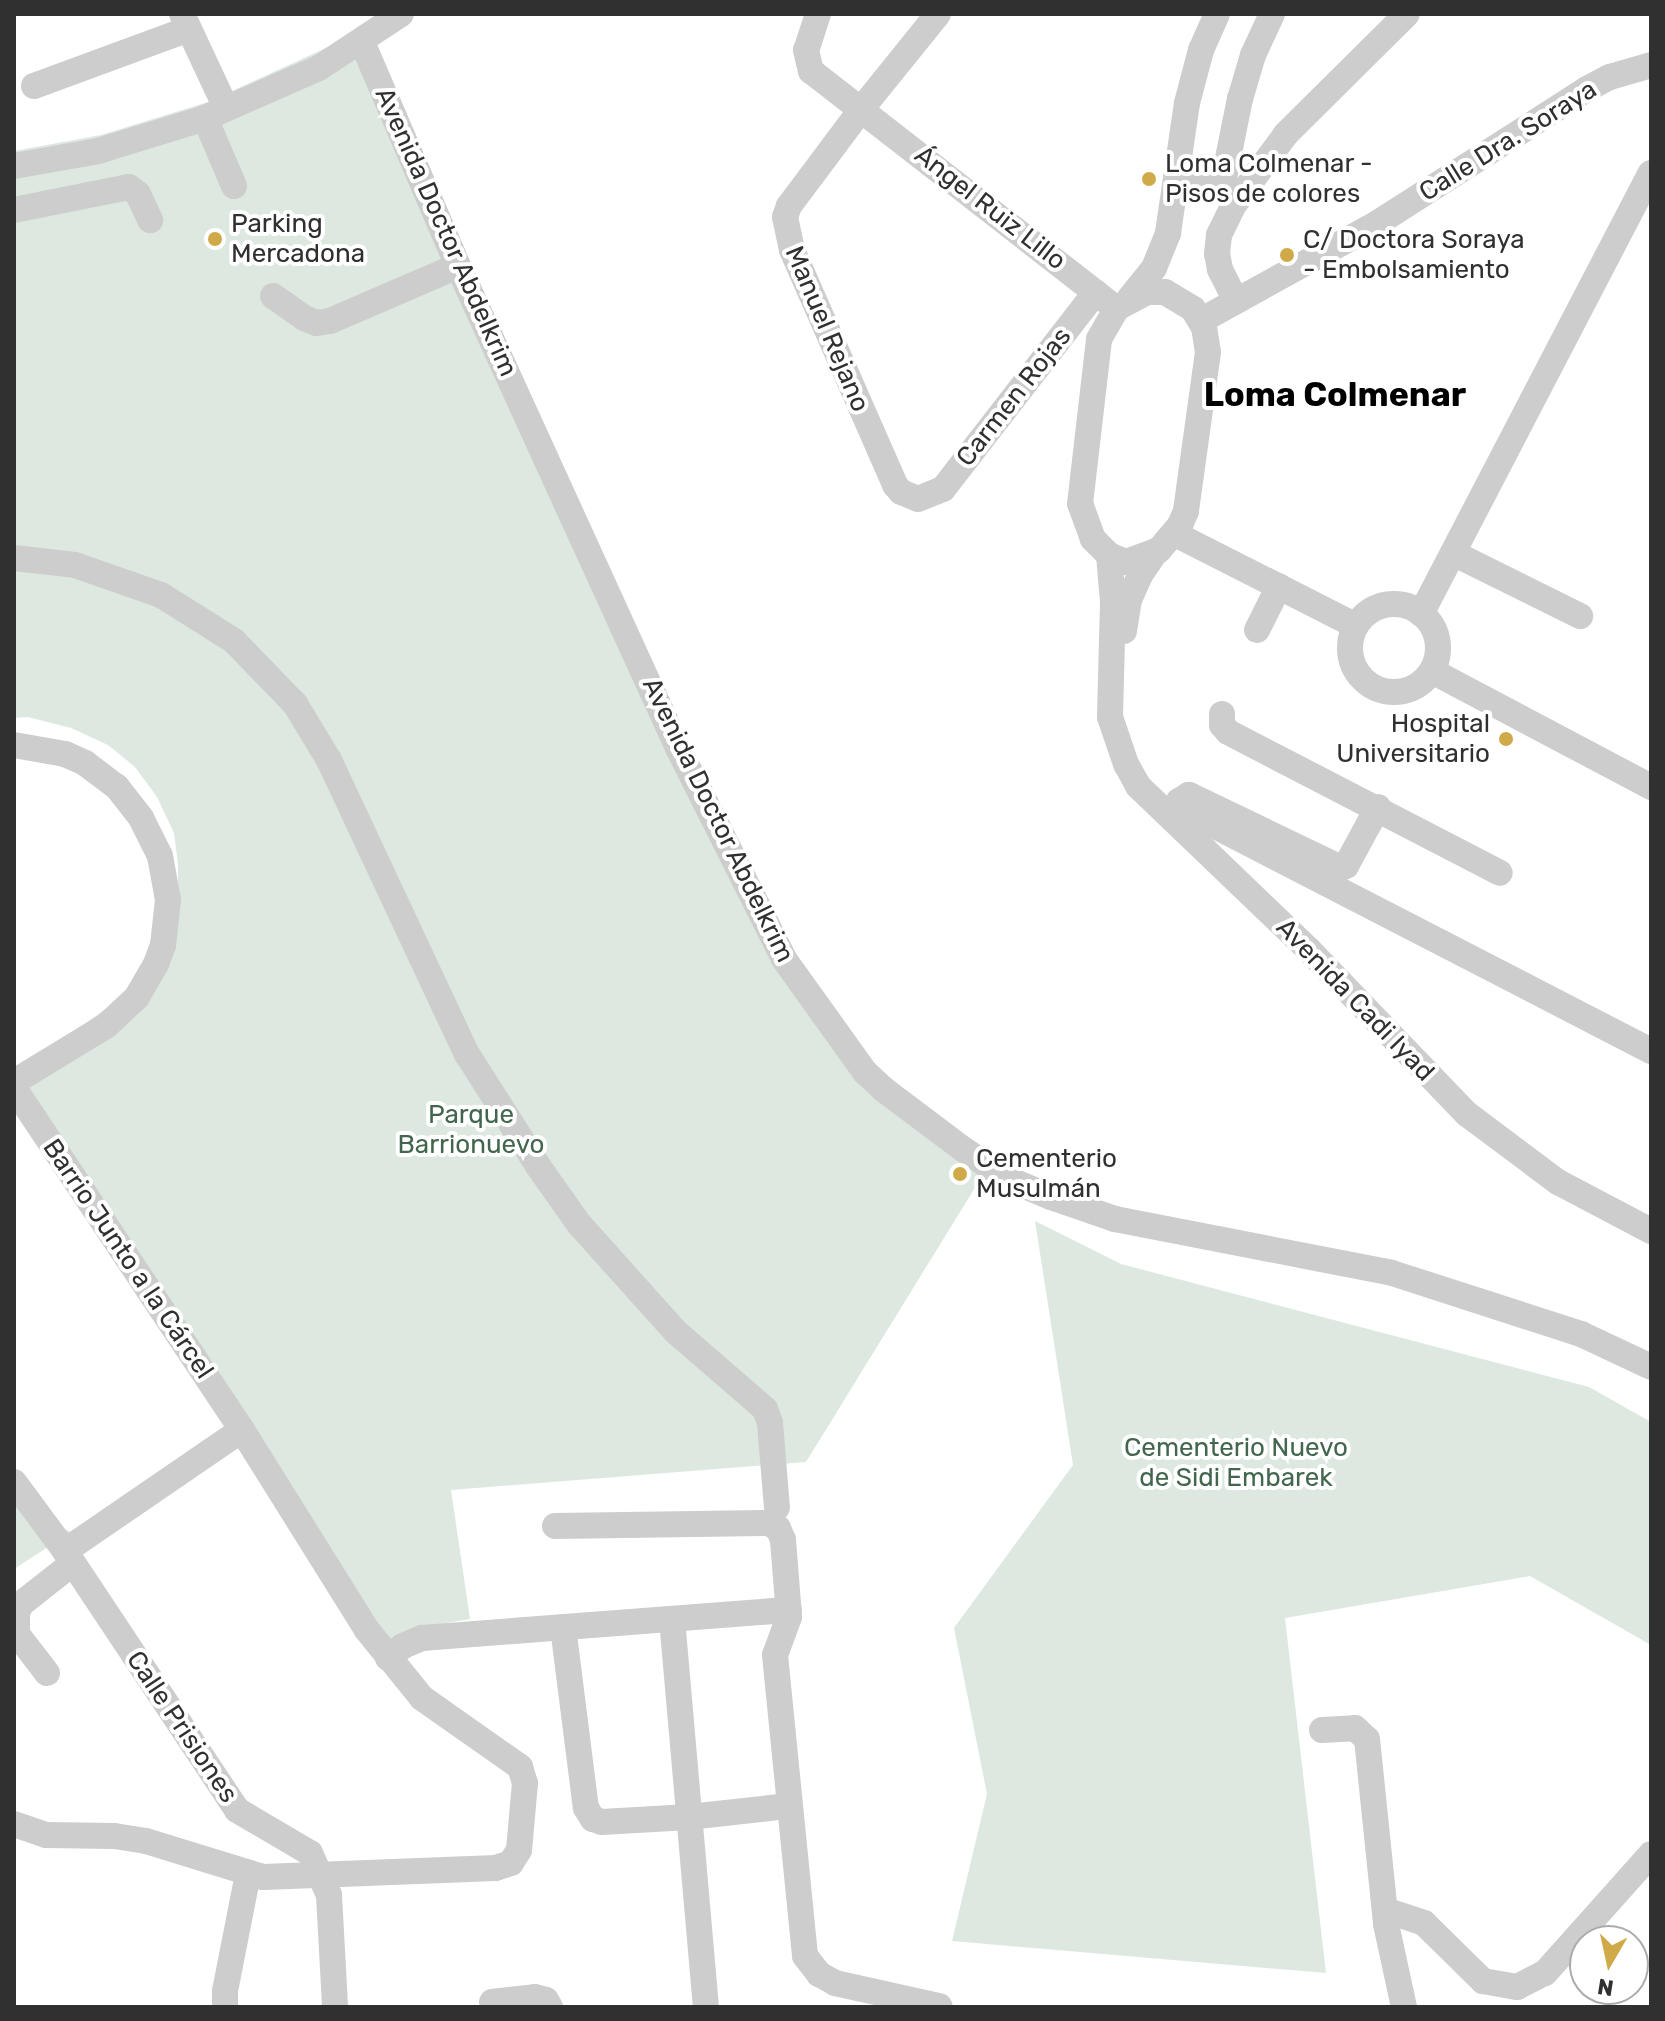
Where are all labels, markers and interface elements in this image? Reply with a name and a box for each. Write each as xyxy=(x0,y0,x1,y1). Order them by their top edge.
street label: Calle Dra. Soraya xyxy=(1414,74,1602,208)
street label: Avenida Doctor Abdelkrim xyxy=(368,82,524,382)
street label: Ángel Ruiz Lillo xyxy=(908,139,1072,277)
place label: Loma Colmenar - Pisos de colores xyxy=(1165,148,1373,210)
marker: Loma Colmenar - Pisos de colores xyxy=(1140,170,1158,188)
place label: Parking Mercadona xyxy=(231,208,365,270)
place label: C/ Doctora Soraya - Embolsamiento xyxy=(1303,224,1525,286)
marker: Parking Mercadona xyxy=(206,230,224,248)
street label: Manuel Rejano xyxy=(778,242,876,416)
marker: C/ Doctora Soraya - Embolsamiento xyxy=(1278,246,1296,264)
street label: Carmen Rojas xyxy=(950,321,1078,473)
district label: Loma Colmenar xyxy=(1204,375,1466,415)
street label: Avenida Doctor Abdelkrim xyxy=(635,672,801,968)
place label: Hospital Universitario xyxy=(1336,708,1490,770)
marker: Hospital Universitario xyxy=(1497,730,1515,748)
street label: Avenida Cadi Iyad xyxy=(1269,912,1441,1088)
park label: Parque Barrionuevo xyxy=(397,1099,545,1160)
street label: Barrio Junto a la Cárcel xyxy=(36,1133,220,1385)
place label: Cementerio Musulmán xyxy=(976,1143,1117,1204)
marker: Cementerio Musulmán xyxy=(951,1165,969,1183)
park label: Cementerio Nuevo de Sidi Embarek xyxy=(1124,1432,1348,1494)
street label: Calle Prisiones xyxy=(120,1645,244,1809)
north arrow xyxy=(1569,1925,1649,2005)
text: N xyxy=(1596,1973,1615,2002)

